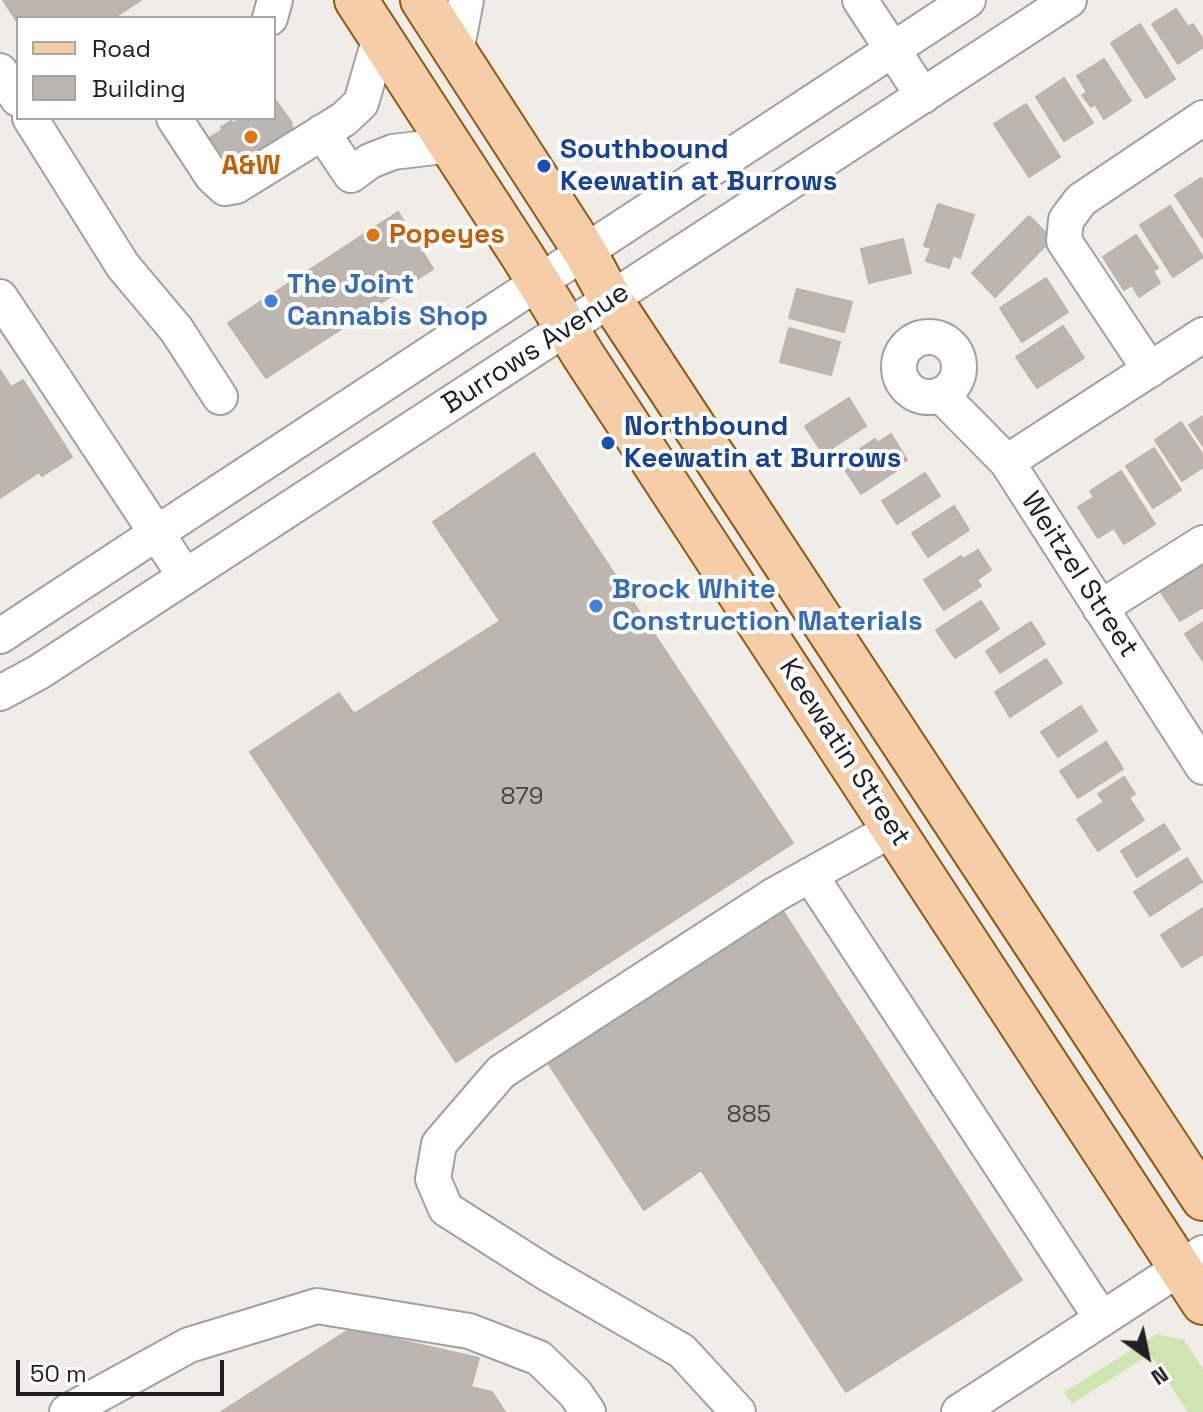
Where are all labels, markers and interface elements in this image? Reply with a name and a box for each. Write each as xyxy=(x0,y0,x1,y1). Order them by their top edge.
legend xyxy=(16,16,276,120)
text: Road xyxy=(92,33,151,64)
text: Building xyxy=(92,73,186,104)
marker: A&W xyxy=(242,128,260,146)
place label: Southbound Keewatin at Burrows xyxy=(560,133,837,199)
place label: A&W xyxy=(221,149,281,183)
marker: Southbound Keewatin at Burrows xyxy=(535,157,553,175)
place label: Popeyes xyxy=(389,218,505,252)
marker: Popeyes xyxy=(364,226,382,244)
place label: The Joint Cannabis Shop xyxy=(287,268,488,334)
street label: Burrows Avenue xyxy=(436,276,636,422)
marker: The Joint Cannabis Shop xyxy=(262,292,280,310)
place label: Northbound Keewatin at Burrows xyxy=(624,410,901,476)
marker: Northbound Keewatin at Burrows xyxy=(599,434,617,452)
street label: Weitzel Street xyxy=(1013,486,1145,664)
place label: Brock White Construction Materials xyxy=(612,573,923,639)
marker: Brock White Construction Materials xyxy=(587,597,605,615)
street label: Keewatin Street xyxy=(771,653,917,853)
house number: 879 xyxy=(501,783,543,811)
house number: 885 xyxy=(727,1101,771,1129)
north arrow xyxy=(1107,1316,1187,1396)
scale bar xyxy=(20,1344,228,1394)
text: 50 m xyxy=(30,1358,87,1389)
text: N xyxy=(1146,1360,1174,1392)

